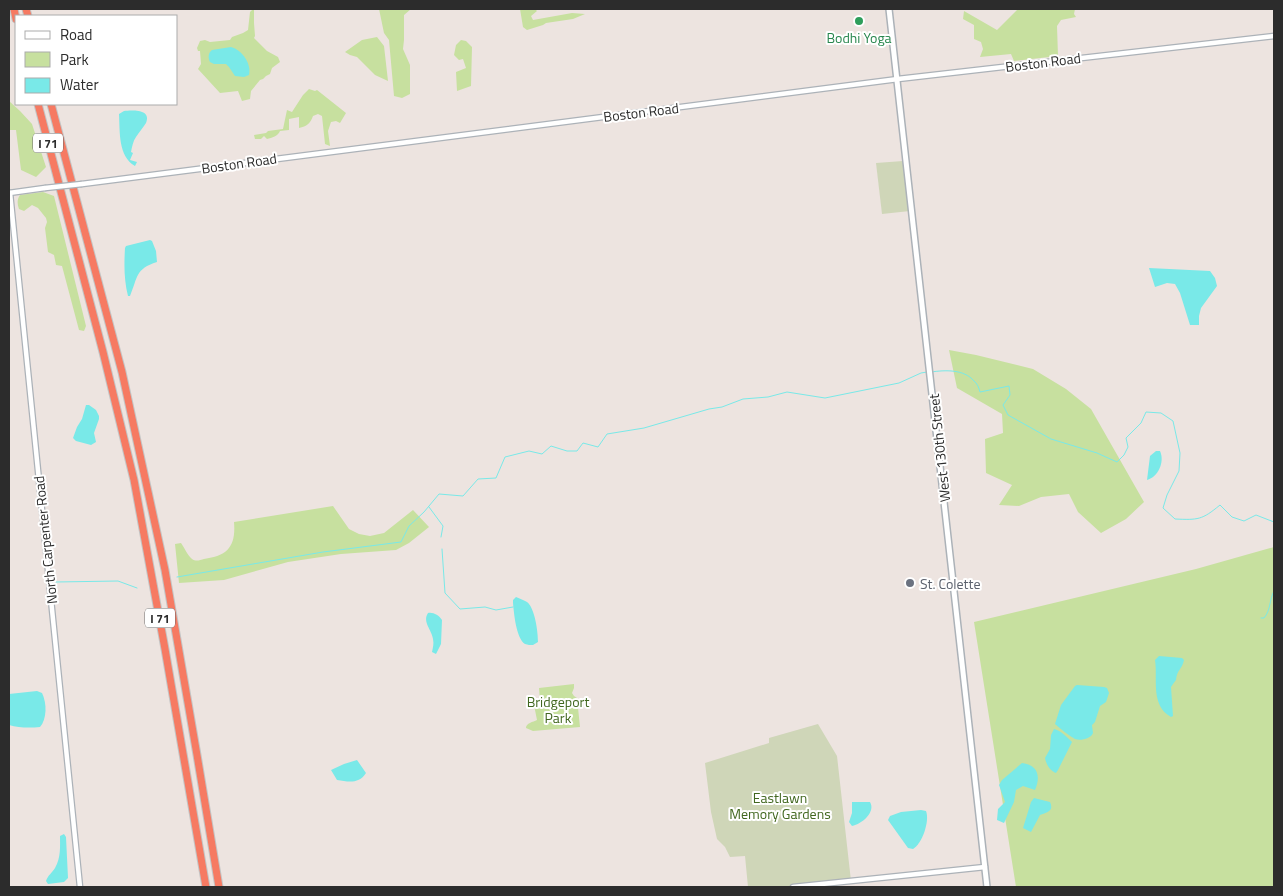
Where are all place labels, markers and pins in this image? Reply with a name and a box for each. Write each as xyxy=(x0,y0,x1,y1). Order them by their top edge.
marker: Bodhi Yoga xyxy=(853,15,865,27)
place label: Bodhi Yoga xyxy=(826,27,892,48)
place label: St. Colette xyxy=(920,573,981,594)
marker: St. Colette xyxy=(904,577,916,589)

